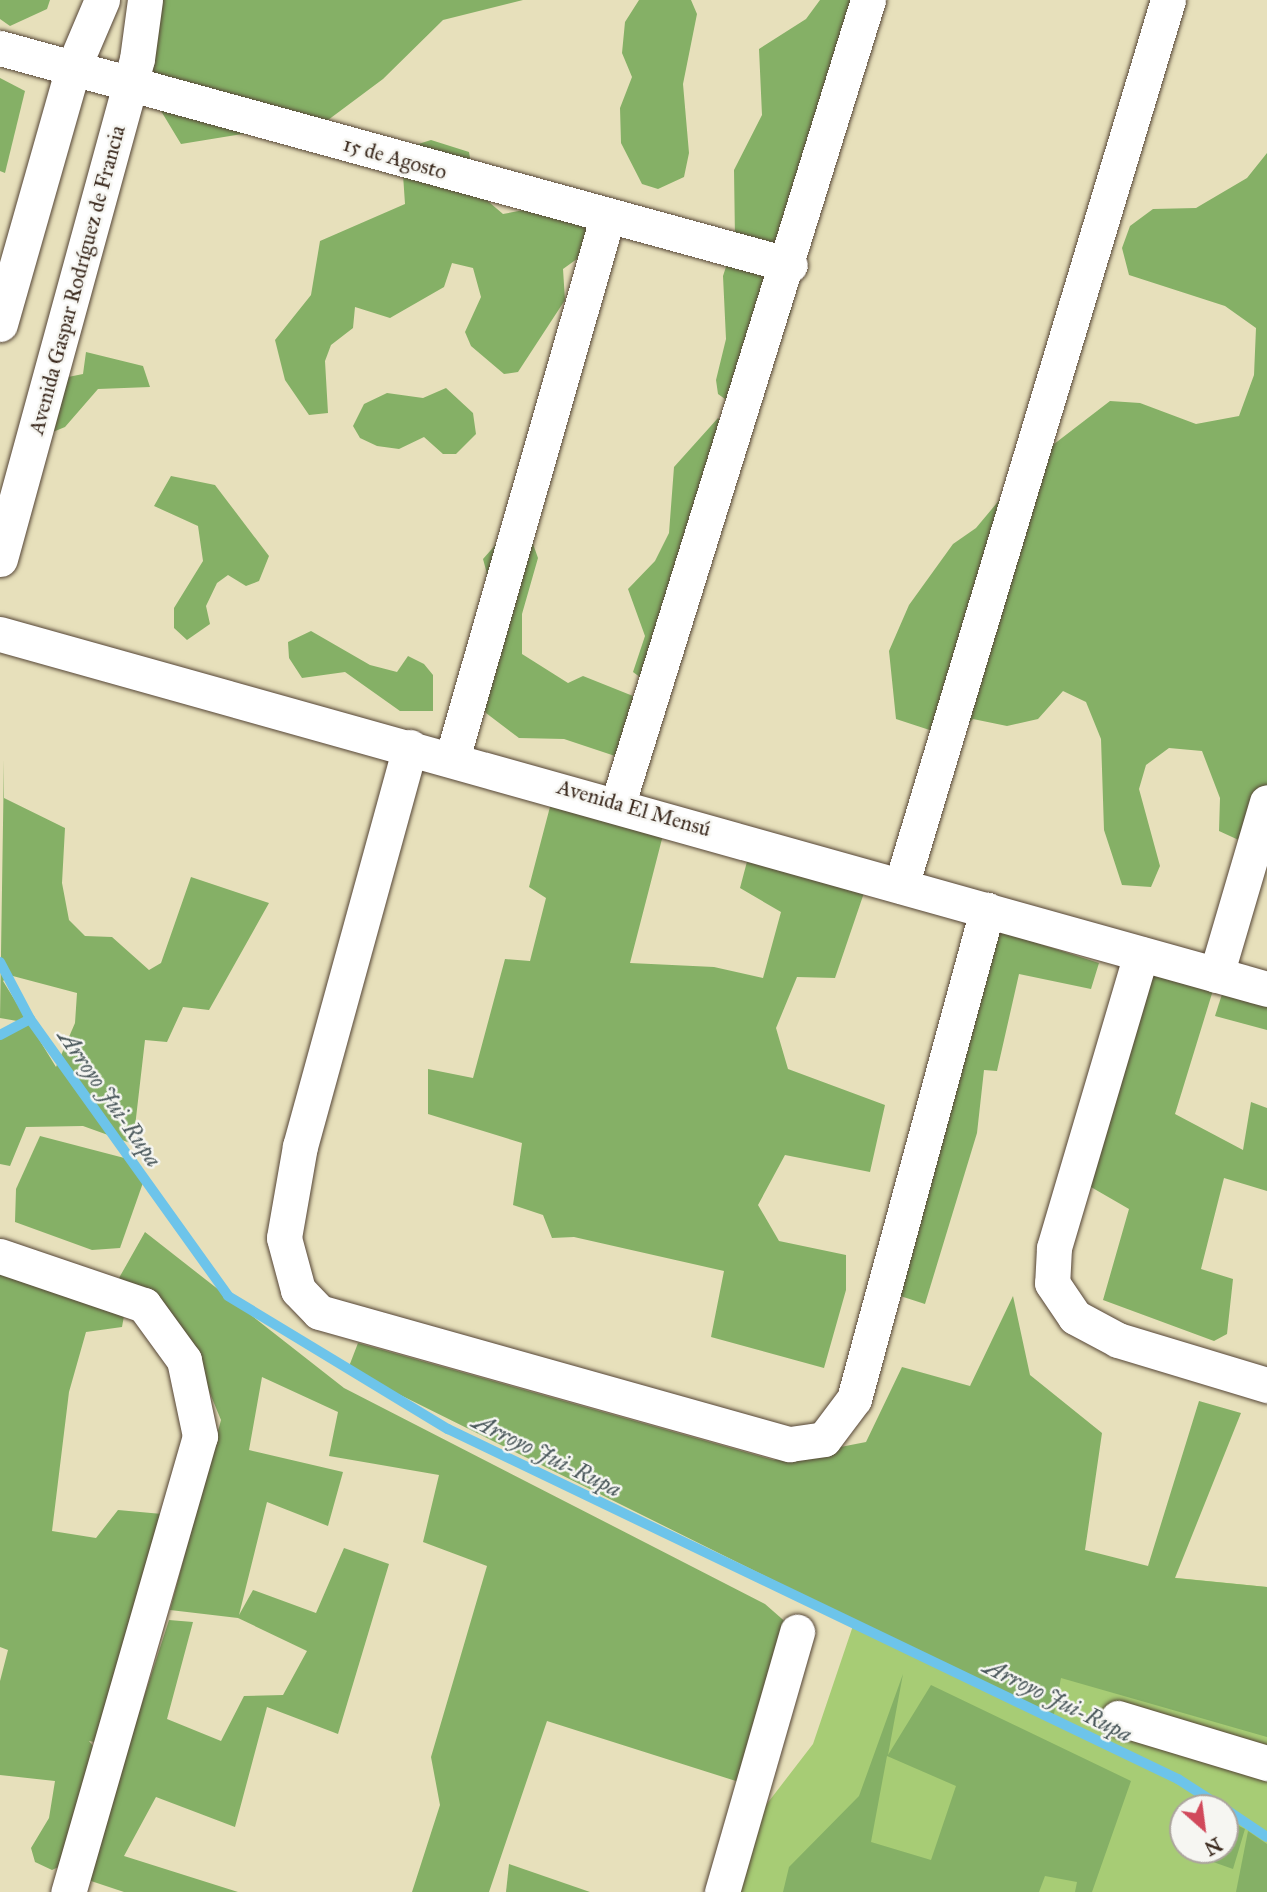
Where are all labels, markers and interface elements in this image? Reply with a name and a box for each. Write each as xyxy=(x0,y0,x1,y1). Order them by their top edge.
street label: Avenida Gaspar Rodríguez de Francia xyxy=(24,123,130,437)
street label: 15 de Agosto xyxy=(340,131,450,185)
street label: Avenida El Mensú xyxy=(554,774,714,842)
water label: Arroyo Jui-Rupa xyxy=(52,1024,168,1172)
water label: Arroyo Jui-Rupa xyxy=(468,1407,626,1503)
water label: Arroyo Jui-Rupa xyxy=(979,1652,1137,1748)
north arrow xyxy=(1169,1794,1239,1864)
text: N xyxy=(1201,1832,1226,1860)

